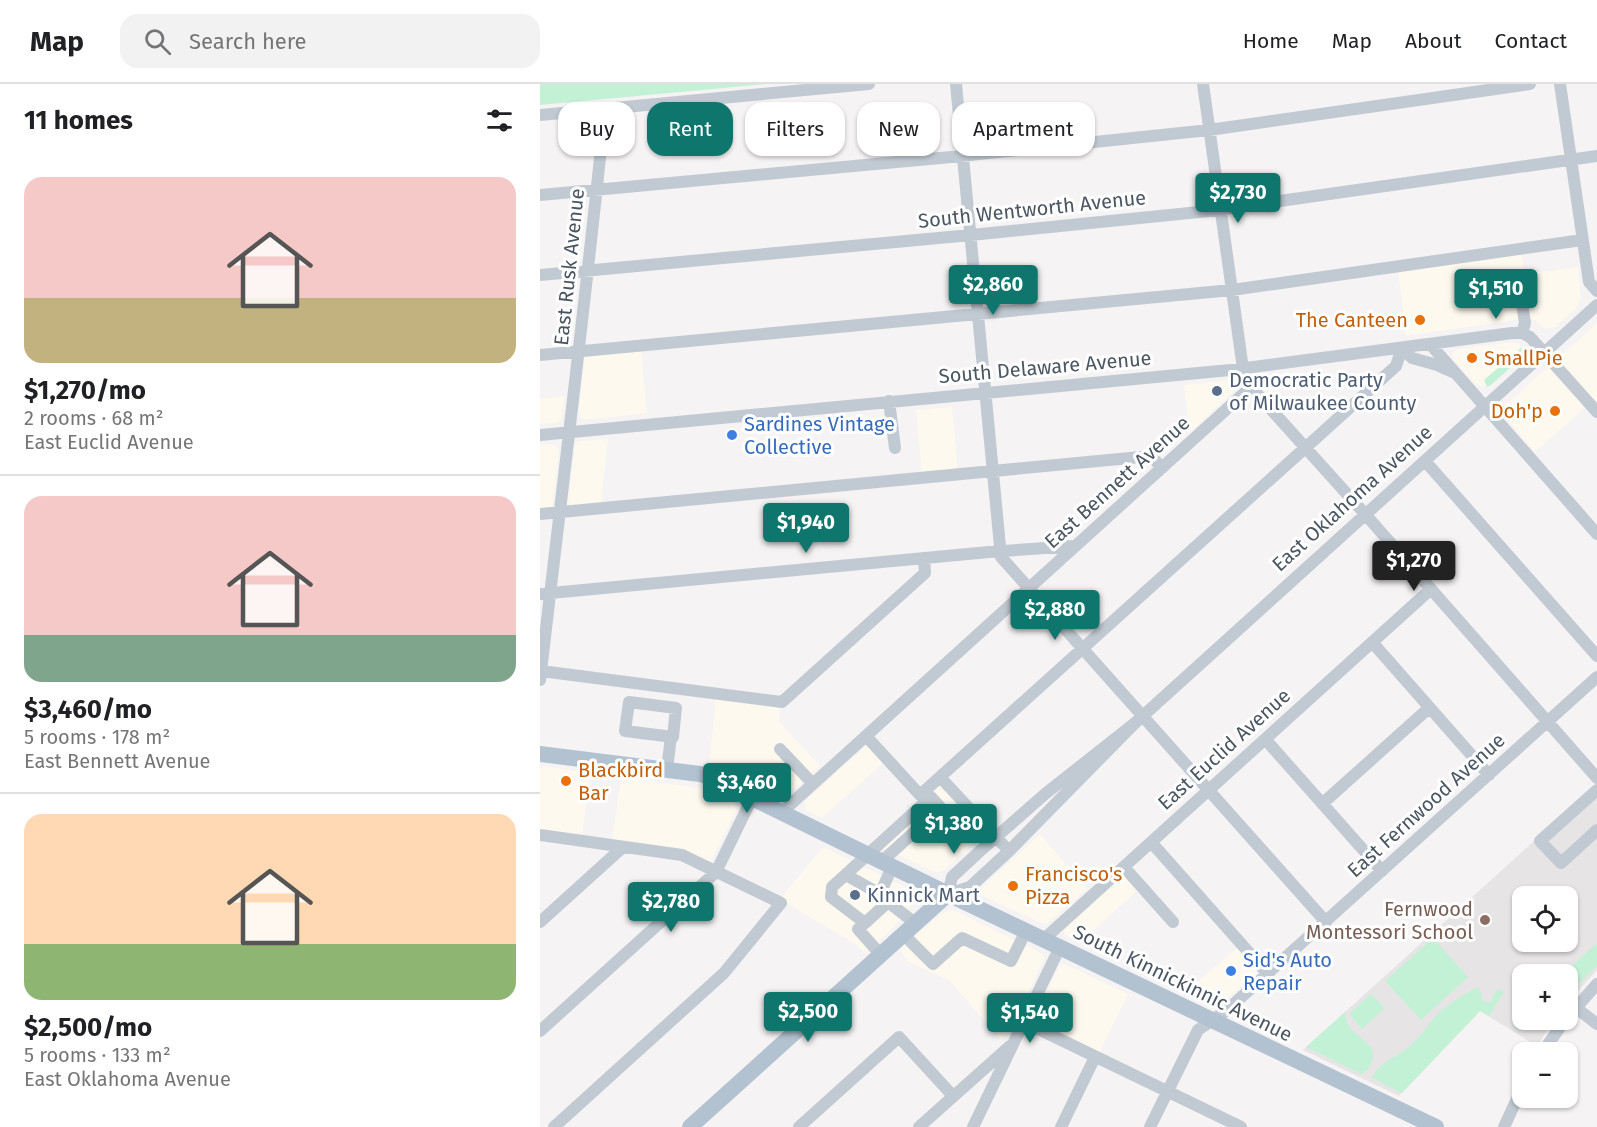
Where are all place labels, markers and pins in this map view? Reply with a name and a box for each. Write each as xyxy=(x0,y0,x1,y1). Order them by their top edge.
pin: $2,730 xyxy=(1189,173,1287,224)
pin: $2,860 xyxy=(944,265,1042,316)
pin: $1,510 xyxy=(1447,269,1545,320)
place label: The Canteen xyxy=(1296,308,1408,332)
marker: The Canteen xyxy=(1413,313,1427,327)
place label: SmallPie xyxy=(1484,346,1563,370)
marker: SmallPie xyxy=(1465,351,1479,365)
place label: Democratic Party of Milwaukee County xyxy=(1229,368,1416,415)
marker: Democratic Party of Milwaukee County xyxy=(1210,384,1224,398)
place label: Doh'p xyxy=(1491,399,1543,423)
marker: Doh'p xyxy=(1548,404,1562,418)
place label: Sardines Vintage Collective xyxy=(744,412,895,459)
marker: Sardines Vintage Collective xyxy=(725,428,739,442)
pin: $1,940 xyxy=(757,503,855,554)
pin: $1,270 xyxy=(1365,541,1463,592)
pin: $2,880 xyxy=(1006,590,1104,641)
place label: Blackbird Bar xyxy=(578,758,663,805)
pin: $3,460 xyxy=(698,763,796,814)
marker: Blackbird Bar xyxy=(559,774,573,788)
pin: $1,380 xyxy=(905,804,1003,855)
place label: Francisco's Pizza xyxy=(1025,862,1122,909)
marker: Francisco's Pizza xyxy=(1006,879,1020,893)
pin: $2,780 xyxy=(622,882,720,933)
place label: Kinnick Mart xyxy=(867,883,981,907)
marker: Kinnick Mart xyxy=(848,888,862,902)
place label: Fernwood Montessori School xyxy=(1306,897,1473,944)
marker: Fernwood Montessori School xyxy=(1478,913,1492,927)
place label: Sid's Auto Repair xyxy=(1243,948,1332,995)
marker: Sid's Auto Repair xyxy=(1224,964,1238,978)
pin: $2,500 xyxy=(759,992,857,1043)
pin: $1,540 xyxy=(981,993,1079,1044)

